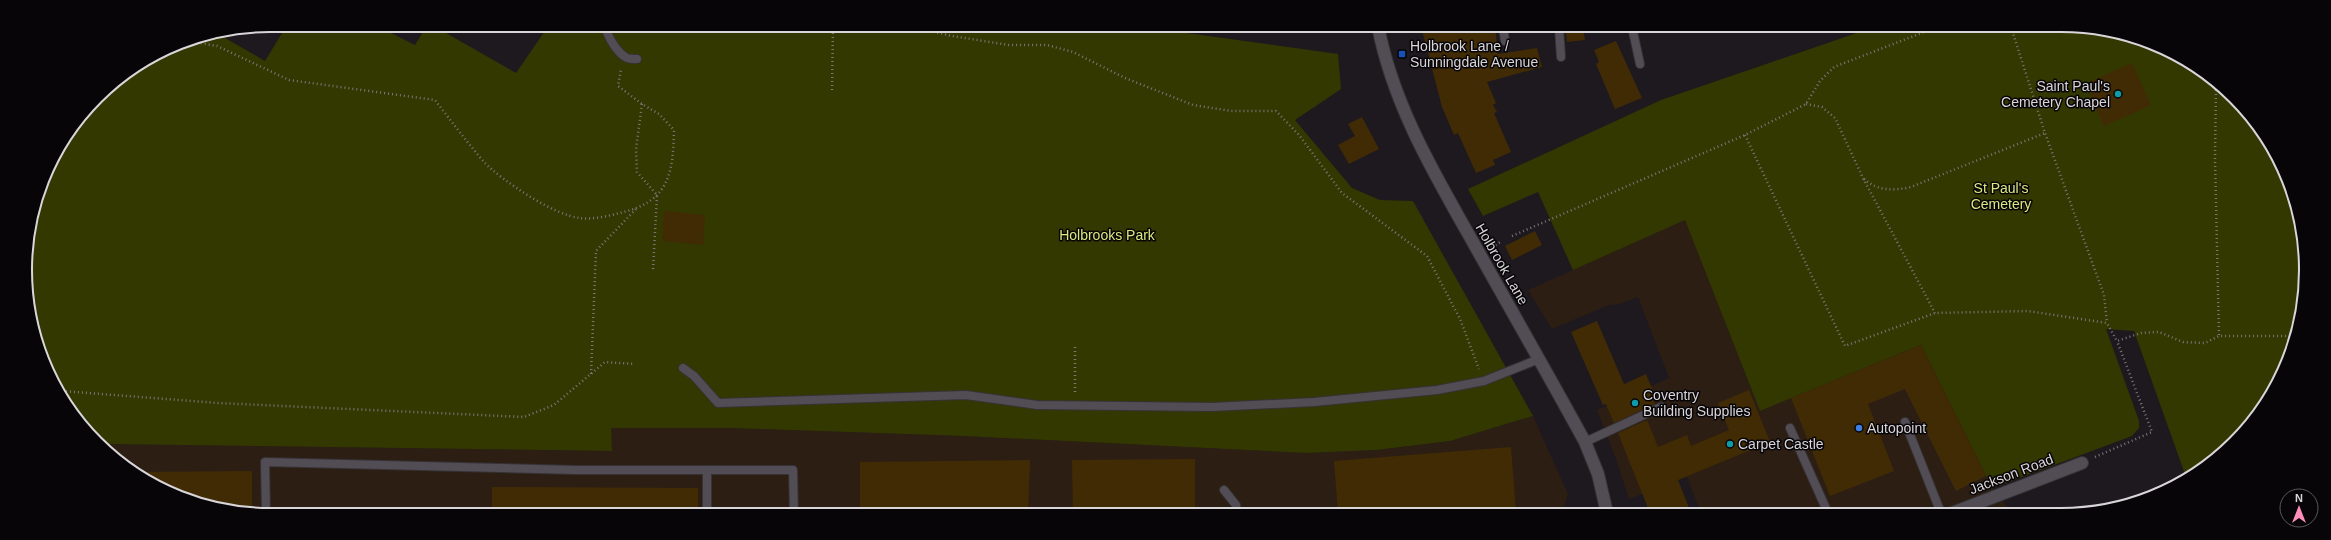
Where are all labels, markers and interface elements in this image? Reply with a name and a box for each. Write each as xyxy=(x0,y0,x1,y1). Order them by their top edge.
place label: Holbrook Lane / Sunningdale Avenue xyxy=(1410,38,1538,70)
marker: Holbrook Lane / Sunningdale Avenue xyxy=(1397,49,1407,59)
place label: Saint Paul's Cemetery Chapel xyxy=(2001,78,2110,110)
marker: Saint Paul's Cemetery Chapel xyxy=(2113,89,2123,99)
park label: St Paul's Cemetery xyxy=(1971,180,2031,212)
street label: Holbrook Lane xyxy=(1472,221,1532,308)
park label: Holbrooks Park xyxy=(1059,227,1156,243)
place label: Coventry Building Supplies xyxy=(1643,387,1750,419)
marker: Coventry Building Supplies xyxy=(1630,398,1640,408)
place label: Autopoint xyxy=(1867,420,1926,436)
marker: Autopoint xyxy=(1854,423,1864,433)
place label: Carpet Castle xyxy=(1738,436,1824,452)
marker: Carpet Castle xyxy=(1725,439,1735,449)
street label: Jackson Road xyxy=(1967,451,2055,497)
north arrow xyxy=(2279,488,2319,528)
text: N xyxy=(2295,492,2303,504)

